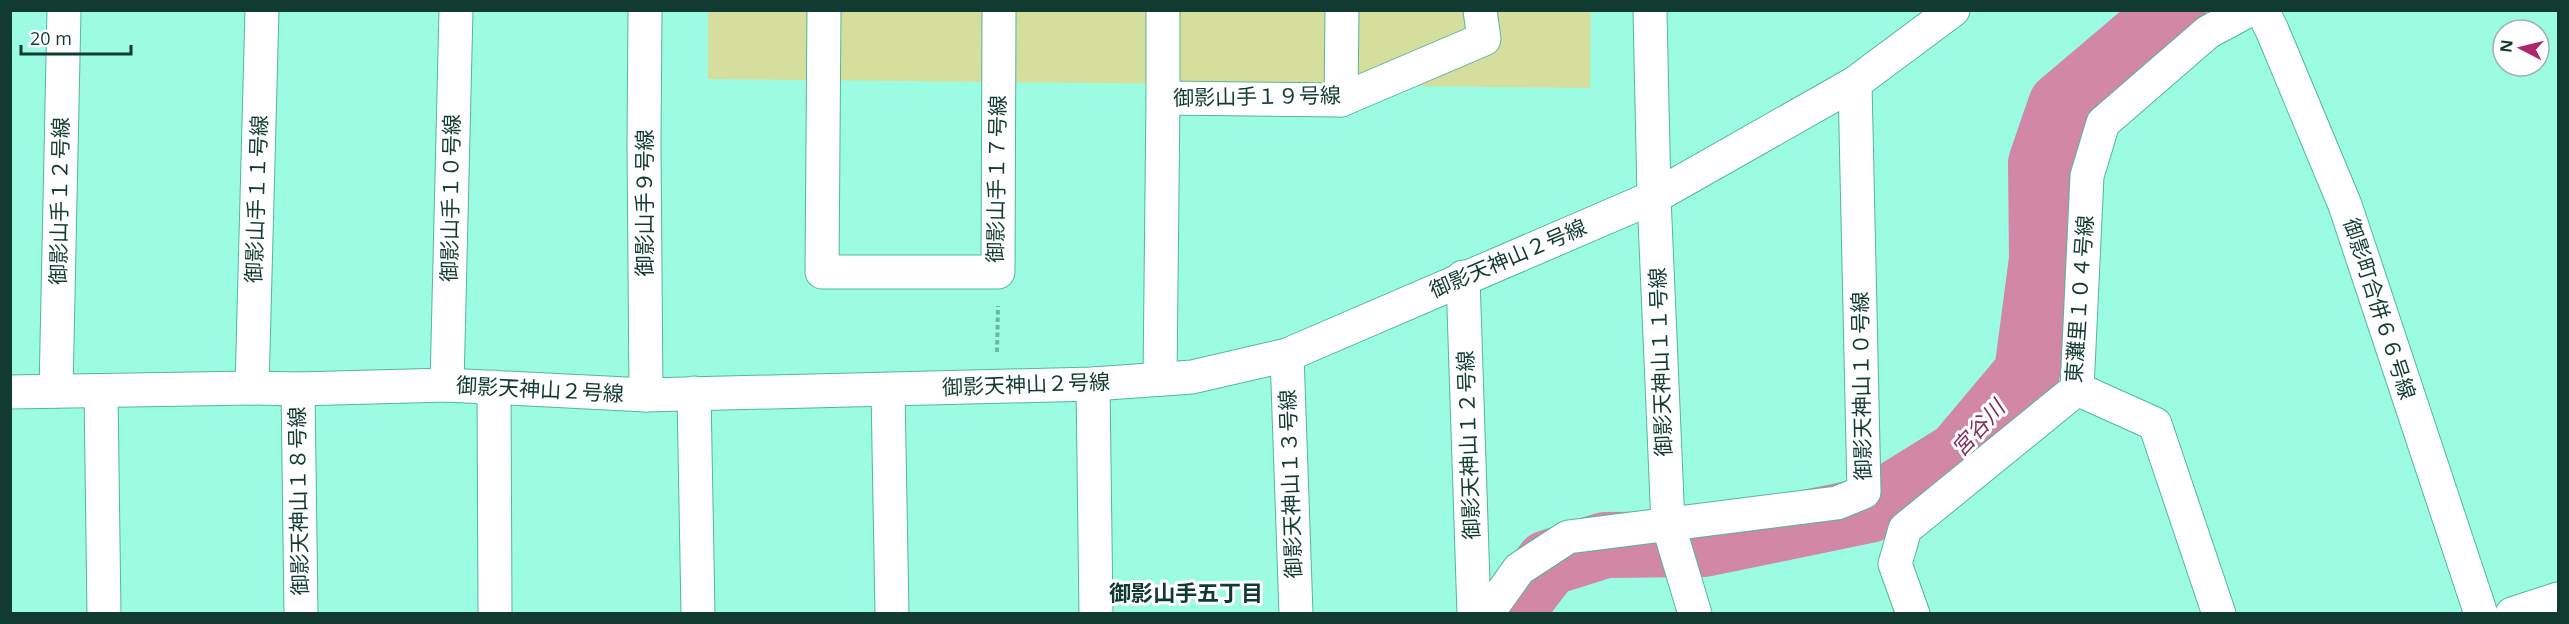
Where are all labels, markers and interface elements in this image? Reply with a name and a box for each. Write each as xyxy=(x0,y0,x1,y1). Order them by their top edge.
scale bar xyxy=(21,18,130,56)
north arrow xyxy=(2491,18,2551,78)
text: 20 m xyxy=(30,26,72,50)
text: N xyxy=(2494,38,2518,54)
street label: 御影山手１９号線 xyxy=(1173,81,1341,111)
street label: 御影山手１７号線 xyxy=(981,95,1011,263)
street label: 御影山手１０号線 xyxy=(435,114,465,282)
street label: 御影山手１１号線 xyxy=(239,115,273,283)
street label: 御影山手１２号線 xyxy=(44,117,74,285)
street label: 御影山手９号線 xyxy=(630,130,658,277)
street label: 御影天神山２号線 xyxy=(1425,212,1590,304)
street label: 東灘里１０４号線 xyxy=(2059,214,2099,384)
street label: 御影町合併６６号線 xyxy=(2337,214,2422,403)
street label: 御影天神山１１号線 xyxy=(1643,267,1677,457)
street label: 御影天神山１０号線 xyxy=(1845,291,1877,481)
street label: 御影天神山１２号線 xyxy=(1451,350,1485,540)
street label: 御影天神山２号線 xyxy=(942,367,1110,401)
street label: 御影天神山２号線 xyxy=(455,371,625,407)
street label: 御影天神山１３号線 xyxy=(1273,389,1307,579)
water label: 宮谷川 xyxy=(1944,391,2012,462)
street label: 御影天神山１８号線 xyxy=(282,406,314,596)
district label: 御影山手五丁目 xyxy=(1109,577,1263,607)

